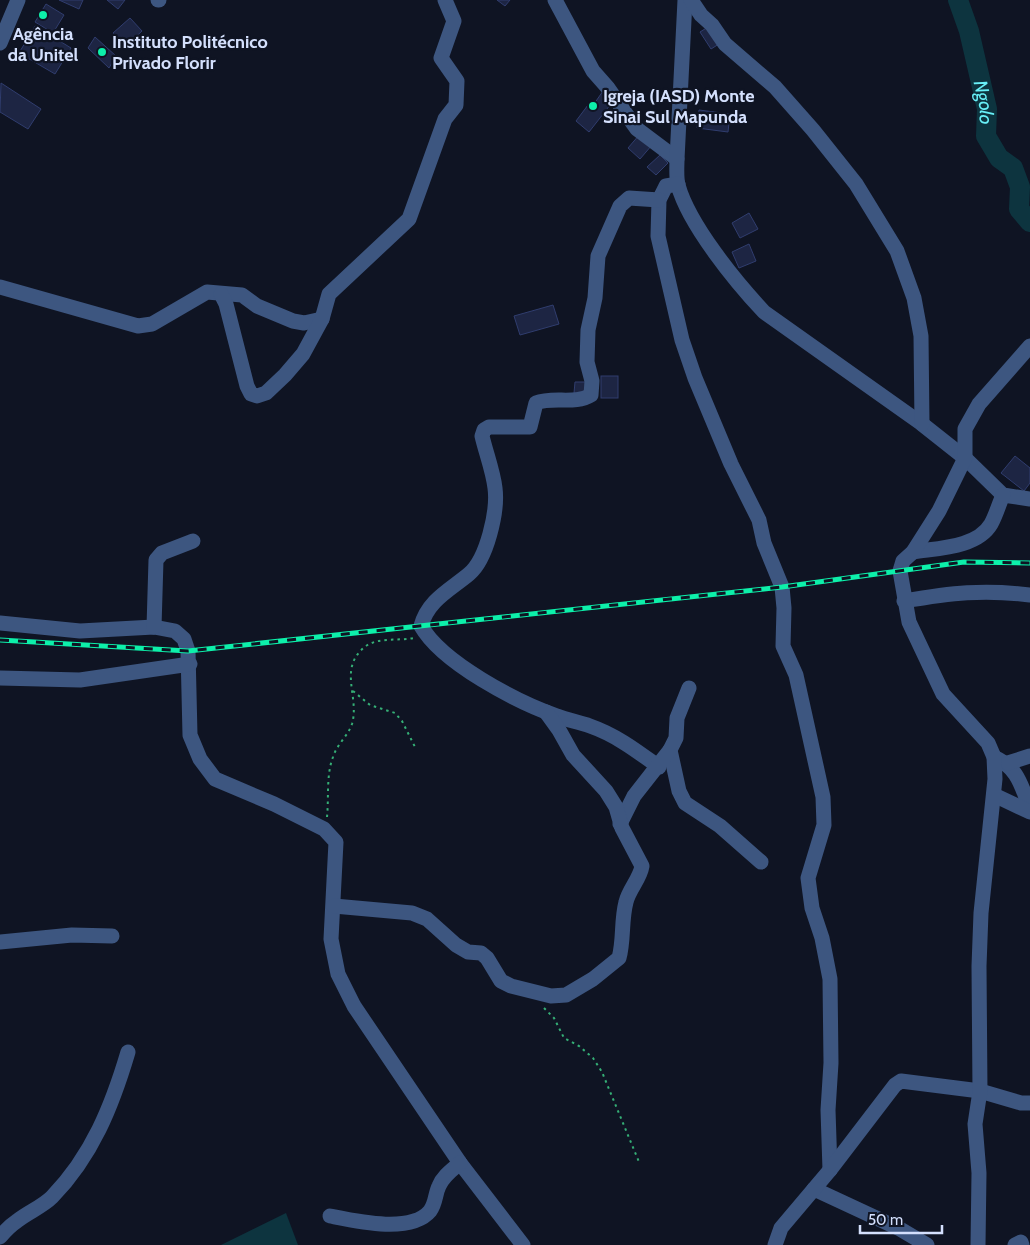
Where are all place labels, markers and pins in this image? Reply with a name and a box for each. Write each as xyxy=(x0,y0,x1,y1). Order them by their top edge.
marker: Agência da Unitel xyxy=(37,9,49,21)
place label: Agência da Unitel xyxy=(8,23,78,66)
place label: Instituto Politécnico Privado Florir xyxy=(112,31,268,74)
marker: Instituto Politécnico Privado Florir xyxy=(96,46,108,58)
place label: Igreja (IASD) Monte Sinai Sul Mapunda xyxy=(603,85,754,128)
marker: Igreja (IASD) Monte Sinai Sul Mapunda xyxy=(587,100,599,112)

